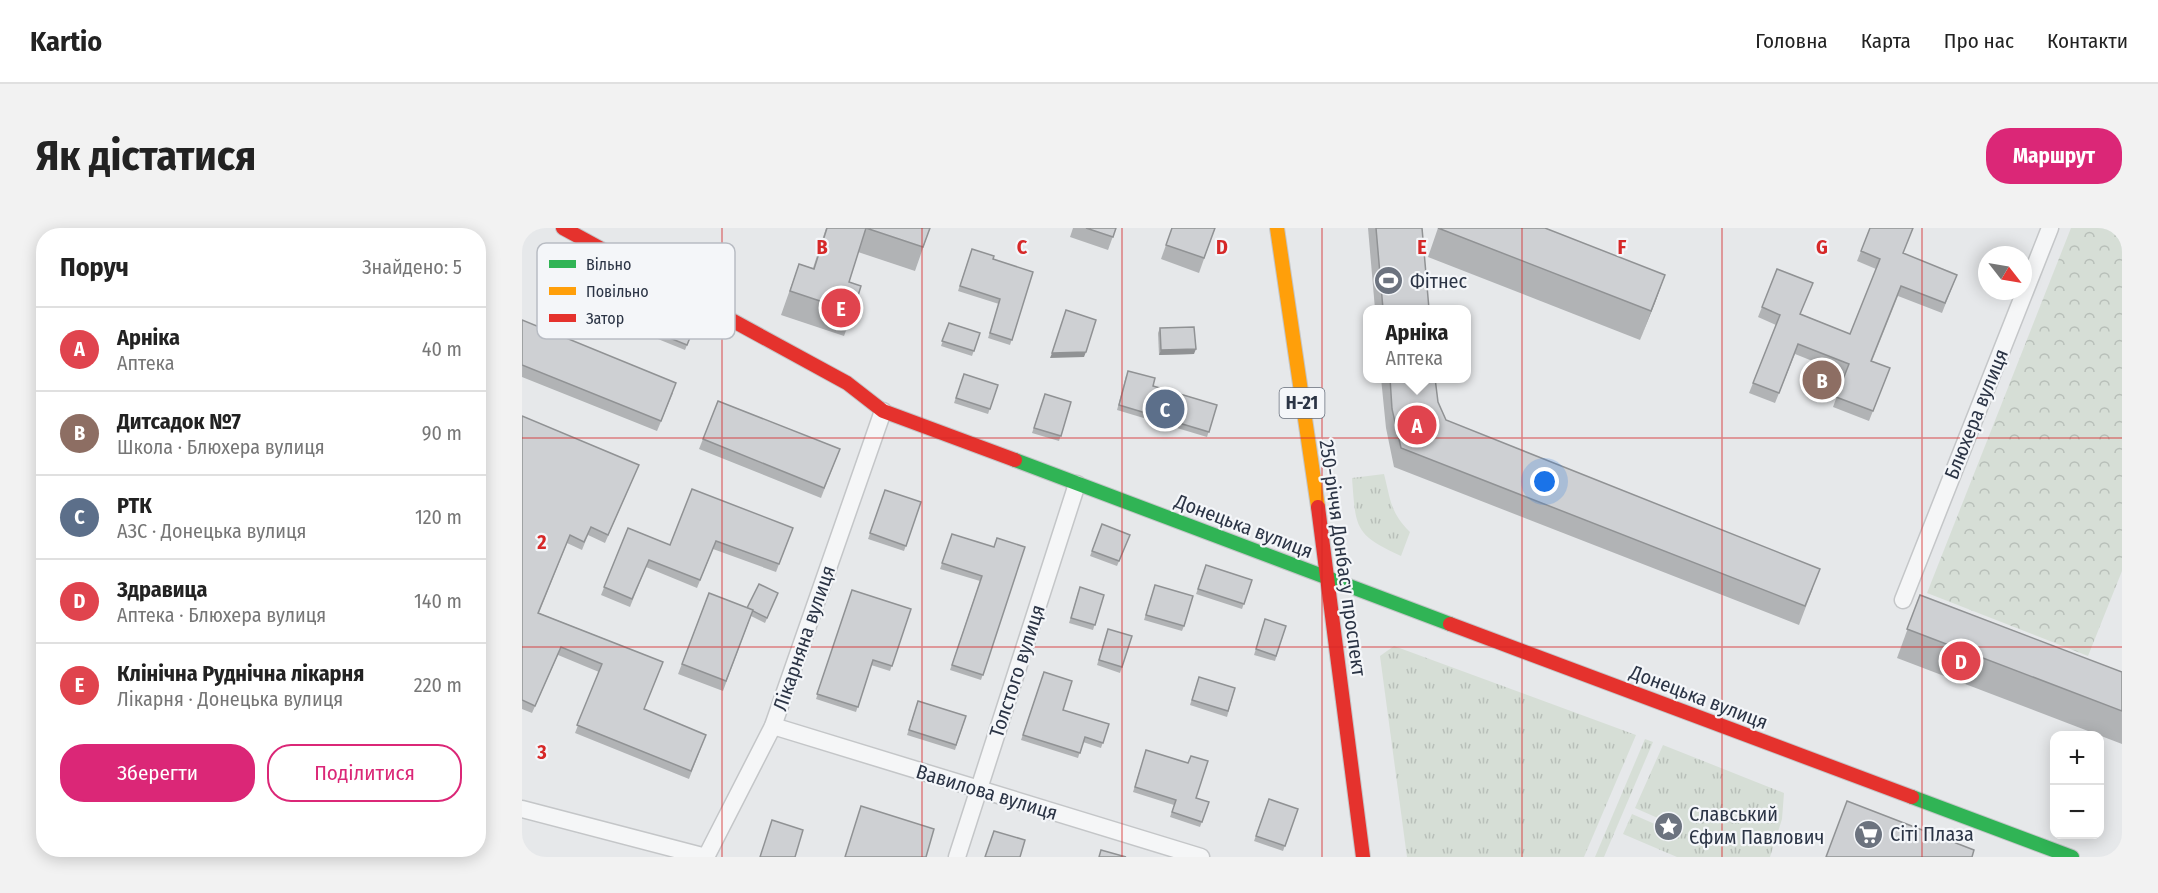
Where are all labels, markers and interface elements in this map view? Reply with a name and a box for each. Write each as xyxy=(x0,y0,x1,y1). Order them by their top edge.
text: Kartio xyxy=(30,25,102,58)
text: Головна xyxy=(1755,28,1828,54)
text: Карта xyxy=(1861,28,1911,54)
text: Про нас xyxy=(1944,28,2014,54)
text: Контакти xyxy=(2047,28,2128,54)
button: Маршрут xyxy=(1986,128,2122,184)
text: Як дістатися xyxy=(36,131,256,181)
text: B xyxy=(816,235,828,259)
text: C xyxy=(1017,235,1028,259)
text: D xyxy=(1216,235,1228,259)
text: E xyxy=(1417,235,1427,259)
text: F xyxy=(1618,235,1627,259)
text: G xyxy=(1816,235,1828,259)
legend xyxy=(537,243,735,339)
north arrow xyxy=(1978,246,2032,300)
text: Поруч xyxy=(60,252,129,283)
text: Знайдено: 5 xyxy=(362,255,462,279)
text: Вільно xyxy=(586,255,631,274)
sports icon: Фітнес xyxy=(1373,265,1405,297)
place label: Фітнес xyxy=(1410,269,1467,293)
text: Повільно xyxy=(586,282,649,301)
pin: E xyxy=(822,286,860,331)
popup xyxy=(1363,305,1471,383)
text: Затор xyxy=(586,309,624,328)
text: Арніка xyxy=(1386,319,1448,346)
text: Арніка xyxy=(117,324,180,351)
text: A xyxy=(74,337,85,361)
text: 40 m xyxy=(422,337,462,361)
text: Аптека xyxy=(1386,346,1443,370)
street label: Блюхера вулиця xyxy=(1939,346,2013,482)
text: Аптека xyxy=(117,351,175,375)
pin: B xyxy=(1802,358,1842,402)
pin: C xyxy=(1146,386,1184,432)
road number: Н-21 xyxy=(1280,388,1324,418)
pin: A xyxy=(1398,402,1436,448)
text: Дитсадок №7 xyxy=(117,408,241,435)
text: B xyxy=(74,421,85,445)
text: 90 m xyxy=(422,421,462,445)
text: Школа · Блюхера вулиця xyxy=(117,435,325,459)
street label: 250-річчя Донбасу проспект xyxy=(1315,438,1372,679)
your location xyxy=(1530,467,1559,496)
street label: Донецька вулиця xyxy=(1171,488,1316,563)
text: РТК xyxy=(117,492,152,519)
text: C xyxy=(74,505,85,529)
text: 120 m xyxy=(415,505,462,529)
text: АЗС · Донецька вулиця xyxy=(117,519,306,543)
text: 2 xyxy=(536,530,547,554)
street label: Лікарняна вулиця xyxy=(768,562,840,714)
text: Здравица xyxy=(117,576,207,603)
text: D xyxy=(74,589,85,613)
text: 140 m xyxy=(414,589,462,613)
street label: Толстого вулиця xyxy=(984,602,1050,740)
text: Аптека · Блюхера вулиця xyxy=(117,603,326,627)
pin: D xyxy=(1942,638,1980,684)
street label: Донецька вулиця xyxy=(1626,659,1771,734)
text: Клінічна Руднічна лікарня xyxy=(117,660,364,687)
text: E xyxy=(75,673,84,697)
text: 220 m xyxy=(414,673,462,697)
text: Лікарня · Донецька вулиця xyxy=(117,687,343,711)
map controls xyxy=(2050,731,2104,839)
button: + xyxy=(2050,731,2104,785)
text: 3 xyxy=(536,740,547,764)
button: Зберегти xyxy=(60,744,255,802)
button: Поділитися xyxy=(267,744,462,802)
street label: Вавилова вулиця xyxy=(913,759,1061,825)
button: − xyxy=(2050,785,2104,839)
place label: Славський Єфим Павлович xyxy=(1689,802,1824,849)
place icon: Славський Єфим Павлович xyxy=(1652,810,1684,842)
supermarket icon: Сіті Плаза xyxy=(1853,818,1885,850)
place label: Сіті Плаза xyxy=(1890,822,1974,846)

